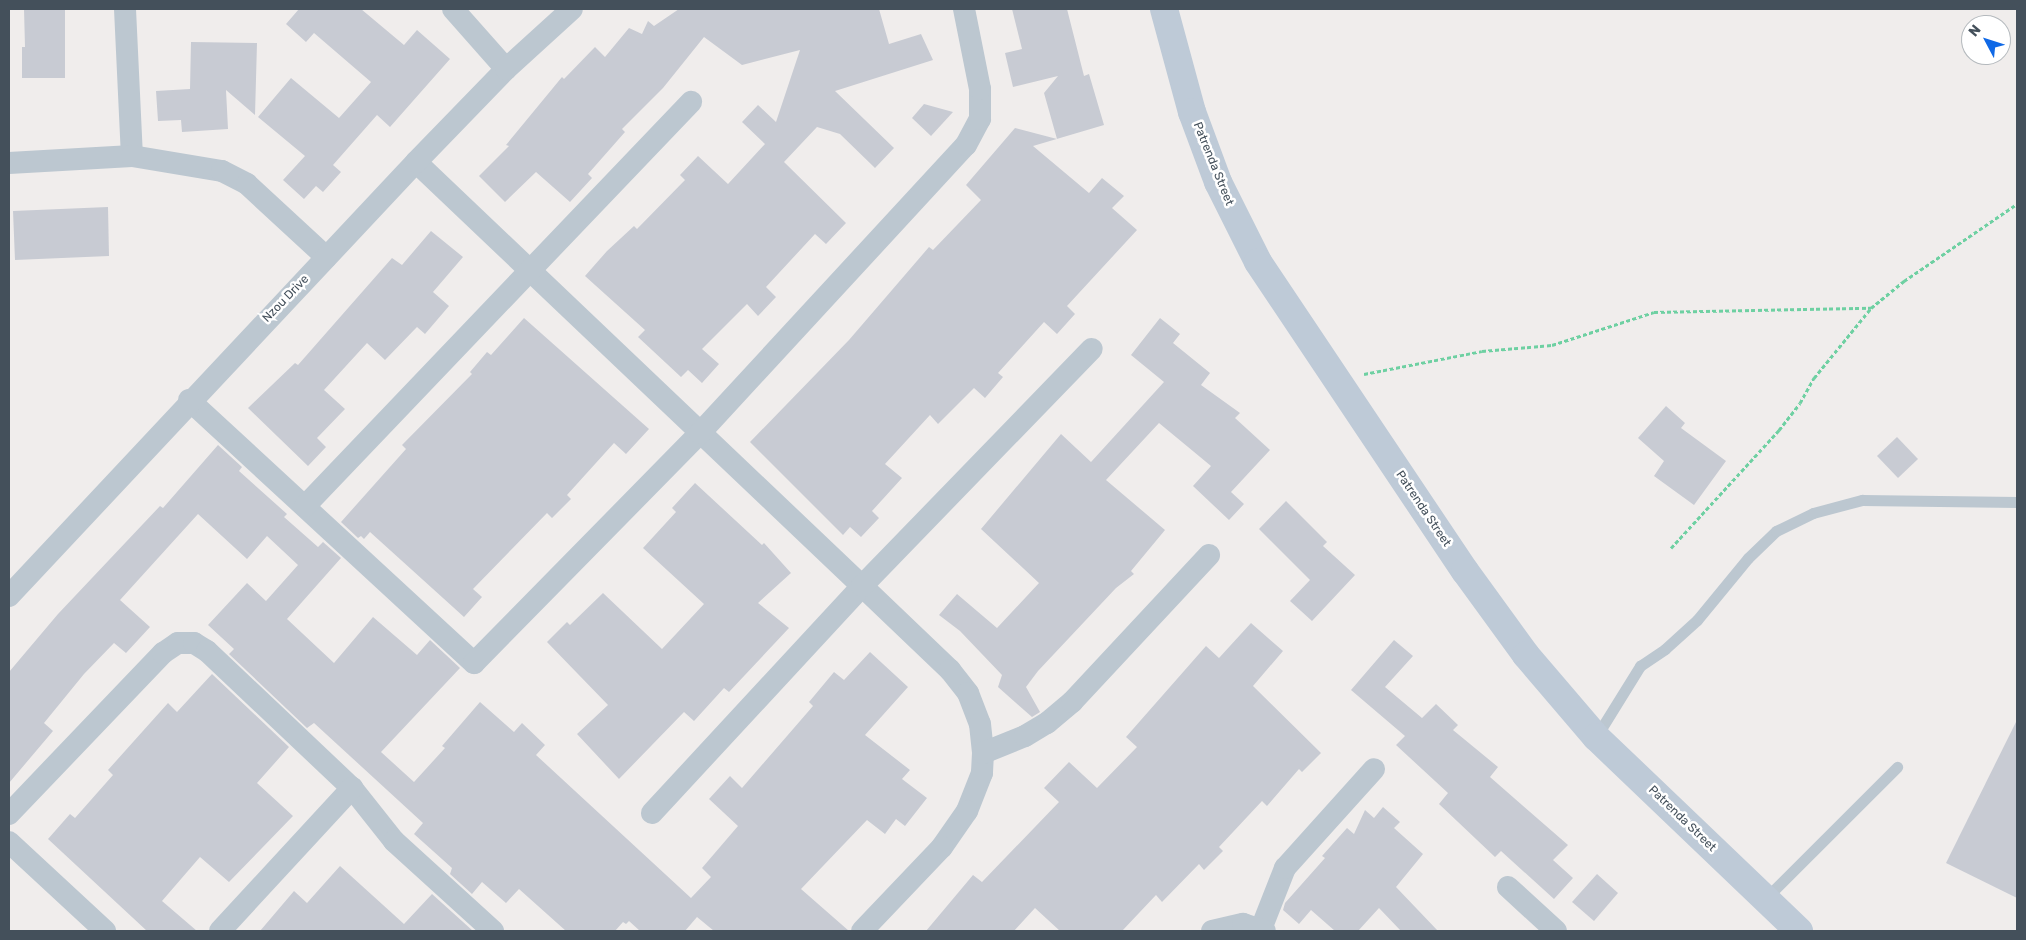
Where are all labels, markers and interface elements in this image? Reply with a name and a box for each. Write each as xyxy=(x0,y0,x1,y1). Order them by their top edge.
north arrow xyxy=(1961,15,2011,65)
text: N xyxy=(1965,21,1985,40)
street label: Patrenda Street xyxy=(1190,120,1236,208)
street label: Nzou Drive xyxy=(260,272,312,326)
street label: Patrenda Street xyxy=(1392,468,1454,550)
street label: Patrenda Street xyxy=(1645,783,1719,855)

